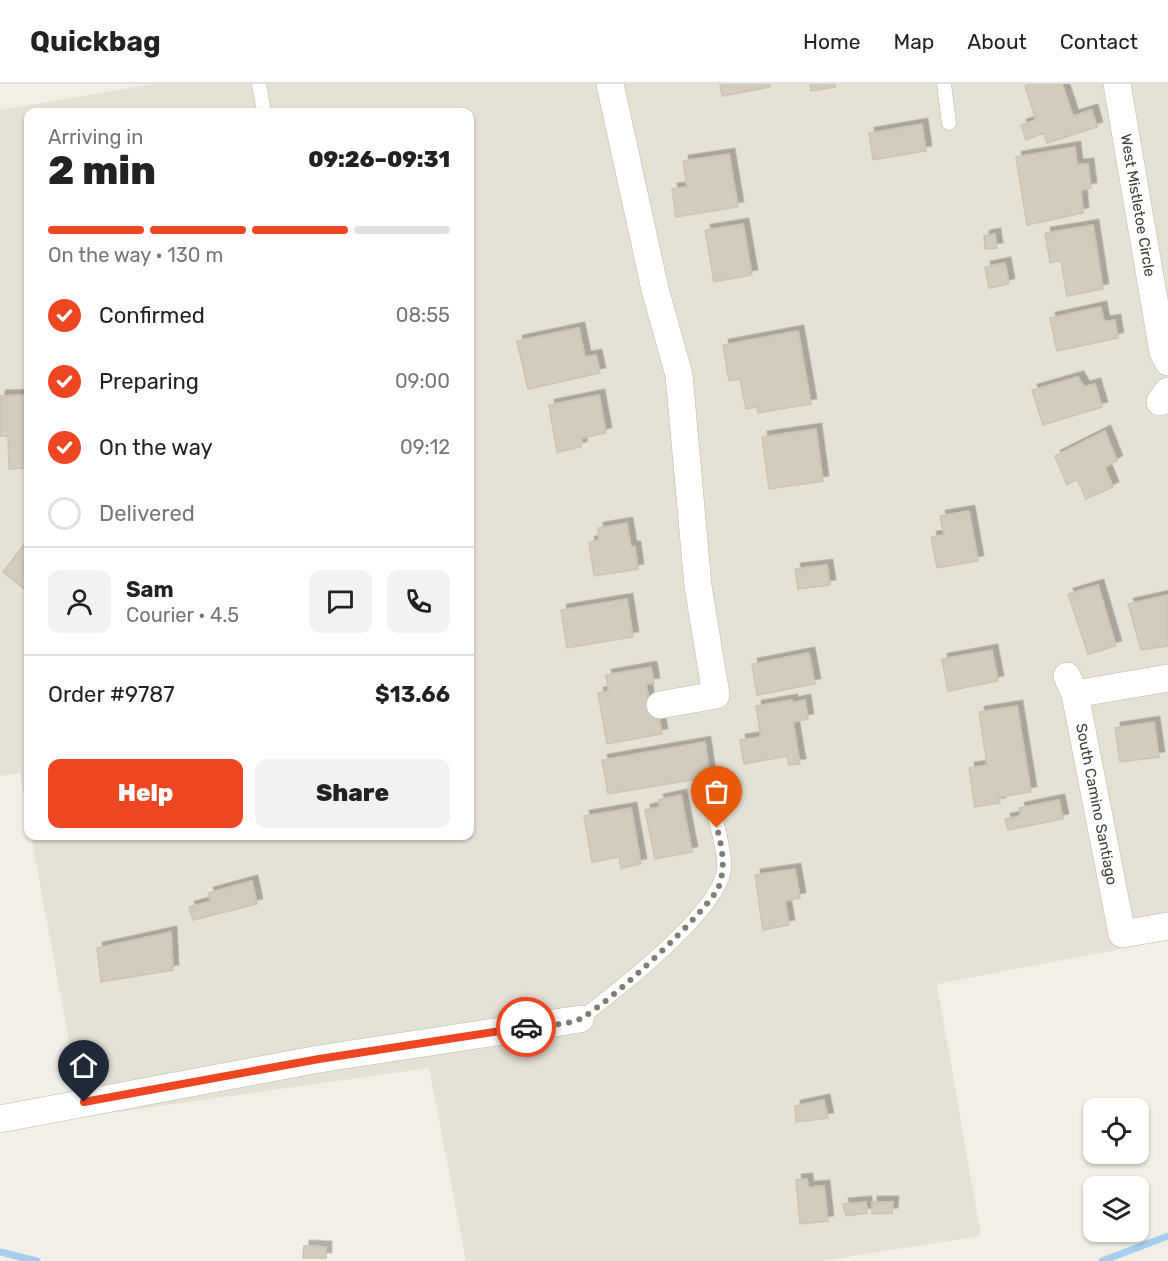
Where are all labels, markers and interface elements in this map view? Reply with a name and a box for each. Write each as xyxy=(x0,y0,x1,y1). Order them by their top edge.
text: Quickbag xyxy=(30,25,161,58)
text: Home xyxy=(803,29,860,54)
text: Map xyxy=(893,29,934,54)
text: About xyxy=(967,29,1027,54)
text: Contact xyxy=(1060,29,1138,54)
text: Arriving in xyxy=(48,125,143,149)
street label: West Mistletoe Circle xyxy=(1117,132,1159,278)
text: 09:26–09:31 xyxy=(308,146,450,173)
text: 2 min xyxy=(48,148,156,194)
text: On the way · 130 m xyxy=(48,243,223,267)
icon: check xyxy=(48,299,81,332)
text: Confirmed xyxy=(99,302,205,329)
text: 08:55 xyxy=(396,303,450,327)
icon: check xyxy=(48,365,81,398)
text: Preparing xyxy=(99,368,199,395)
text: 09:00 xyxy=(395,369,450,393)
icon: check xyxy=(48,431,81,464)
text: On the way xyxy=(99,434,213,461)
text: 09:12 xyxy=(400,435,450,459)
text: Delivered xyxy=(99,500,195,527)
button: person xyxy=(48,570,111,633)
button: chat xyxy=(309,570,372,633)
button: phone xyxy=(387,570,450,633)
text: Sam xyxy=(126,576,174,603)
text: Courier · 4.5 xyxy=(126,603,239,627)
text: Order #9787 xyxy=(48,681,175,708)
text: $13.66 xyxy=(375,681,450,708)
street label: South Camino Santiago xyxy=(1072,722,1121,887)
button: Help xyxy=(48,759,243,828)
button: Share xyxy=(255,759,450,828)
pin xyxy=(691,766,742,828)
icon: bag xyxy=(700,775,733,808)
courier xyxy=(496,997,556,1057)
icon: car xyxy=(510,1011,543,1044)
pin xyxy=(58,1040,109,1102)
icon: home xyxy=(67,1049,100,1082)
map controls xyxy=(1083,1098,1149,1242)
button: locate xyxy=(1083,1098,1149,1164)
button: layers xyxy=(1083,1176,1149,1242)

